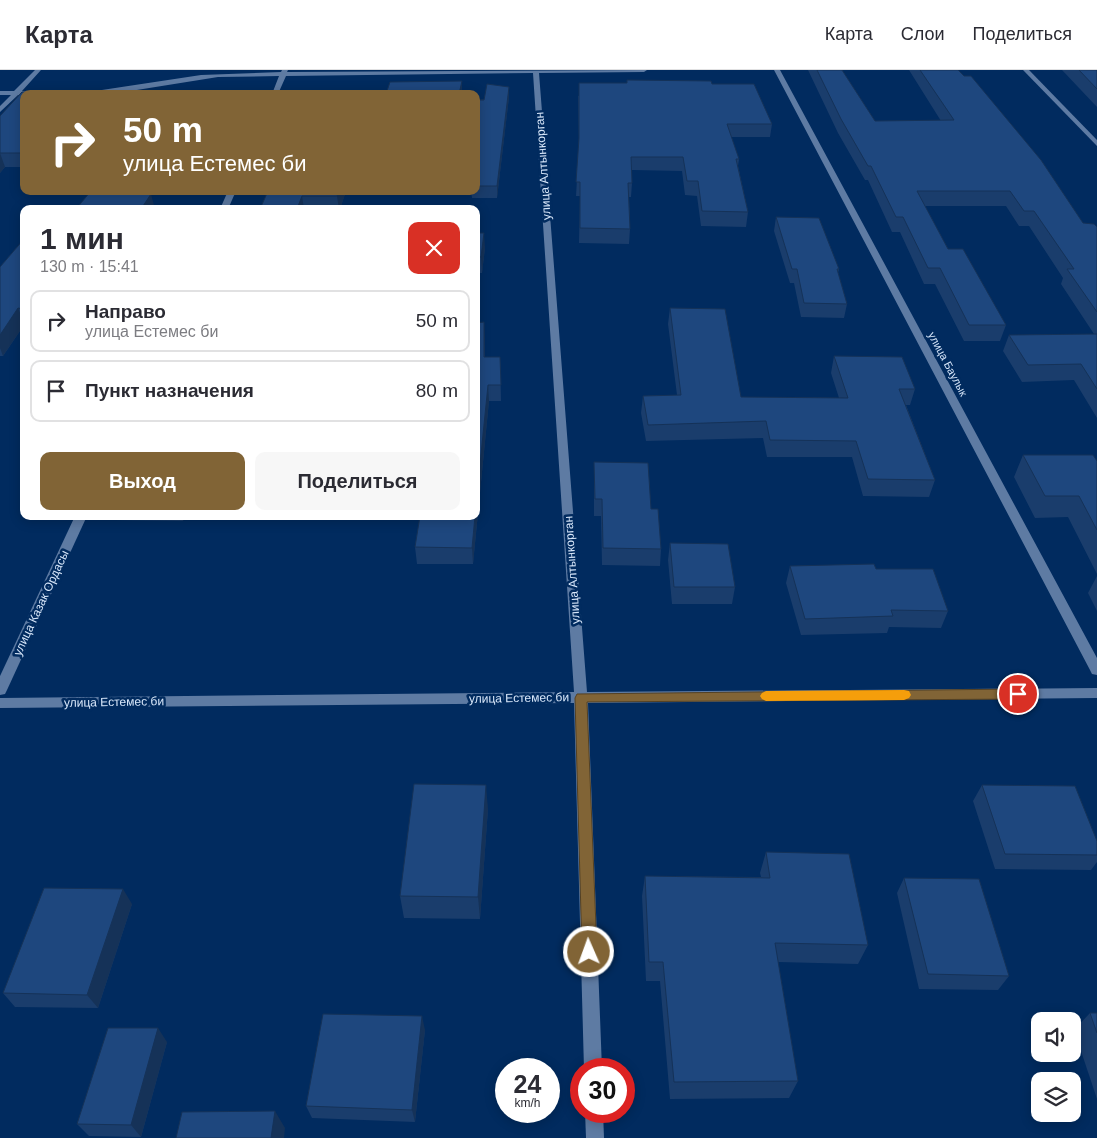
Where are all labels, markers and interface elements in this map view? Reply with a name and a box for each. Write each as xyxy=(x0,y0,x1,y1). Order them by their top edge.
text: Карта xyxy=(25,21,93,48)
text: Карта xyxy=(825,24,873,44)
text: Слои xyxy=(901,24,945,44)
text: Поделиться xyxy=(973,24,1072,44)
icon: right xyxy=(40,110,105,175)
text: 50 m xyxy=(123,110,203,149)
street label: улица Алтынкорган xyxy=(532,112,554,220)
text: улица Естемес би xyxy=(123,151,306,176)
text: 1 мин xyxy=(40,222,124,255)
button: close xyxy=(408,222,460,274)
text: 130 m · 15:41 xyxy=(40,258,139,275)
text: Направо xyxy=(85,301,166,322)
icon: right xyxy=(42,307,70,335)
text: 50 m xyxy=(416,310,458,331)
text: улица Естемес би xyxy=(85,323,218,340)
street label: улица Баулык xyxy=(926,330,970,398)
icon: arrive xyxy=(42,377,70,405)
text: Пункт назначения xyxy=(85,380,254,401)
text: 80 m xyxy=(416,380,458,401)
button: Выход xyxy=(40,452,245,510)
button: Поделиться xyxy=(255,452,460,510)
street label: улица Алтынкорган xyxy=(561,516,583,624)
street label: улица Казак Ордасы xyxy=(10,548,72,658)
pin xyxy=(997,673,1039,715)
icon: arrive xyxy=(1004,680,1032,708)
street label: улица Естемес би xyxy=(469,690,569,706)
street label: улица Естемес би xyxy=(64,694,164,710)
position arrow xyxy=(562,925,614,977)
map controls xyxy=(1031,1012,1081,1122)
button: sound xyxy=(1031,1012,1081,1062)
speed limit sign: 30 xyxy=(570,1058,635,1123)
text: 24 xyxy=(514,1070,541,1098)
button: layers xyxy=(1031,1072,1081,1122)
text: km/h xyxy=(514,1096,541,1110)

